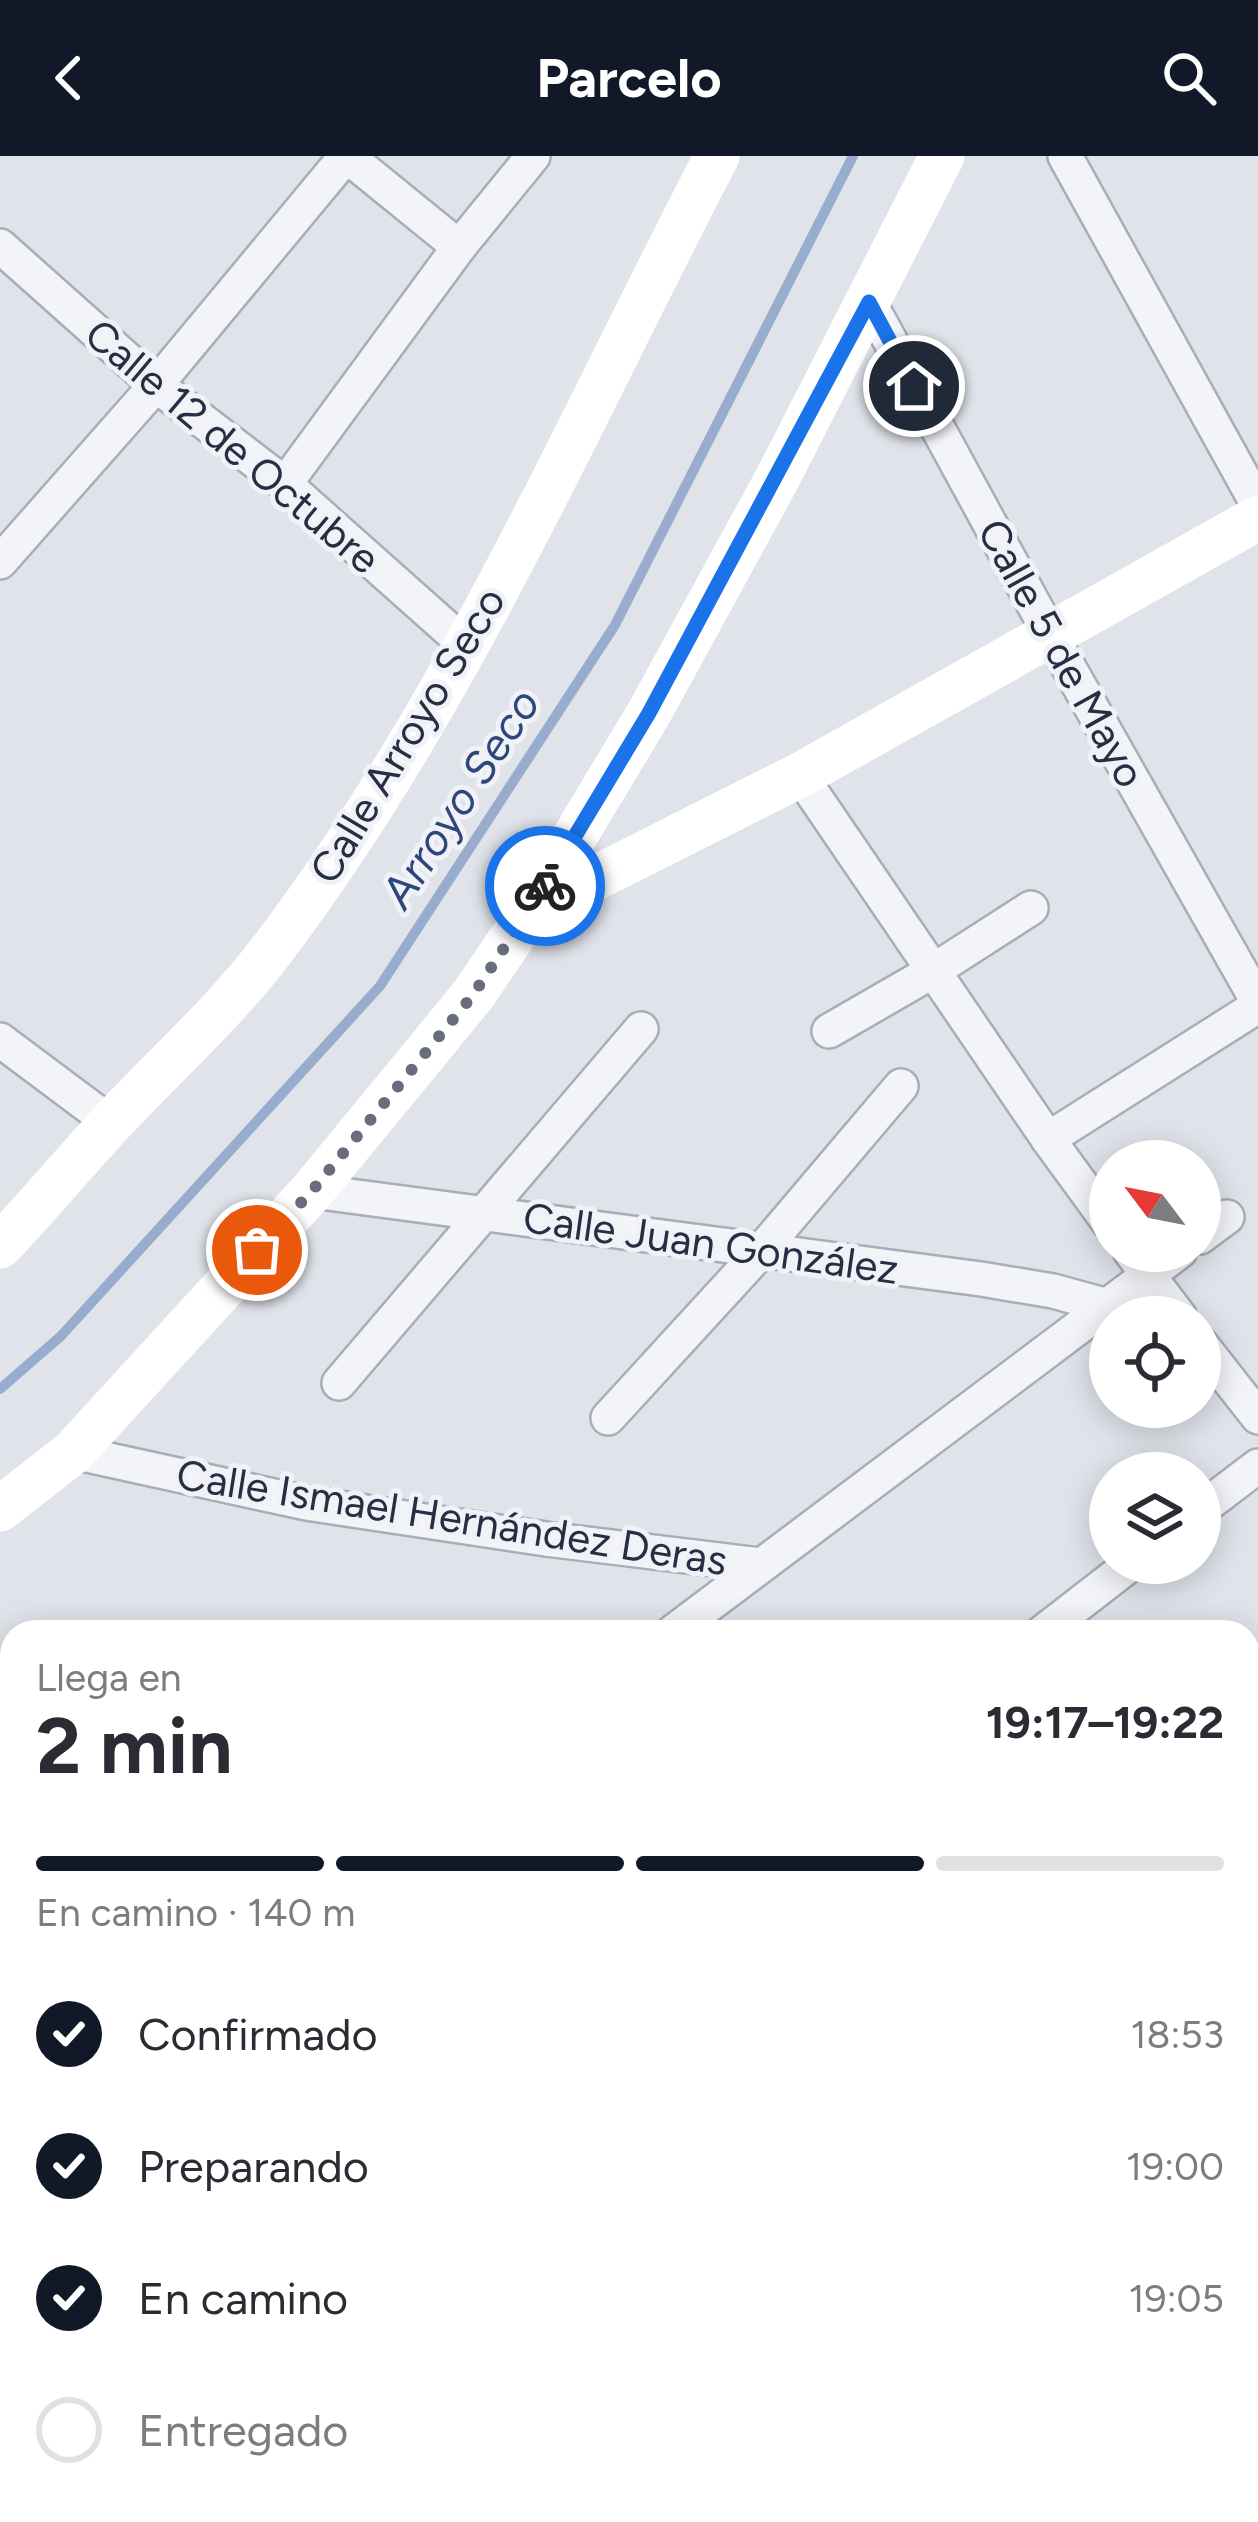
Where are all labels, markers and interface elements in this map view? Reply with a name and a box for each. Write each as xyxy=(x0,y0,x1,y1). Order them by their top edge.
icon: back xyxy=(36,45,102,111)
icon: search xyxy=(1156,45,1222,111)
text: Parcelo xyxy=(536,46,722,111)
street label: Calle 12 de Octubre xyxy=(75,308,390,585)
pin xyxy=(863,335,965,437)
icon: home xyxy=(881,353,947,419)
street label: Calle 5 de Mayo xyxy=(967,510,1156,796)
street label: Calle Arroyo Seco xyxy=(299,578,515,892)
water label: Arroyo Seco xyxy=(369,678,551,918)
courier xyxy=(485,826,605,946)
icon: bike xyxy=(512,853,578,919)
north arrow xyxy=(1089,1140,1221,1272)
map controls xyxy=(1089,1140,1221,1584)
street label: Calle Juan González xyxy=(520,1192,902,1295)
pin xyxy=(206,1199,308,1301)
icon: bag xyxy=(224,1217,290,1283)
button: locate xyxy=(1089,1296,1221,1428)
street label: Calle Ismael Hernández Deras xyxy=(173,1449,731,1586)
button: layers xyxy=(1089,1452,1221,1584)
text: Llega en xyxy=(36,1654,182,1701)
text: 19:17–19:22 xyxy=(986,1695,1224,1749)
text: 2 min xyxy=(36,1699,232,1793)
text: En camino · 140 m xyxy=(36,1889,355,1936)
icon: check xyxy=(36,2001,102,2067)
text: Confirmado xyxy=(138,2007,378,2061)
text: 18:53 xyxy=(1130,2011,1224,2058)
icon: check xyxy=(36,2133,102,2199)
text: Preparando xyxy=(138,2139,369,2193)
text: 19:00 xyxy=(1126,2143,1224,2190)
icon: check xyxy=(36,2265,102,2331)
text: En camino xyxy=(138,2271,348,2325)
text: 19:05 xyxy=(1129,2275,1224,2322)
text: Entregado xyxy=(138,2403,348,2457)

